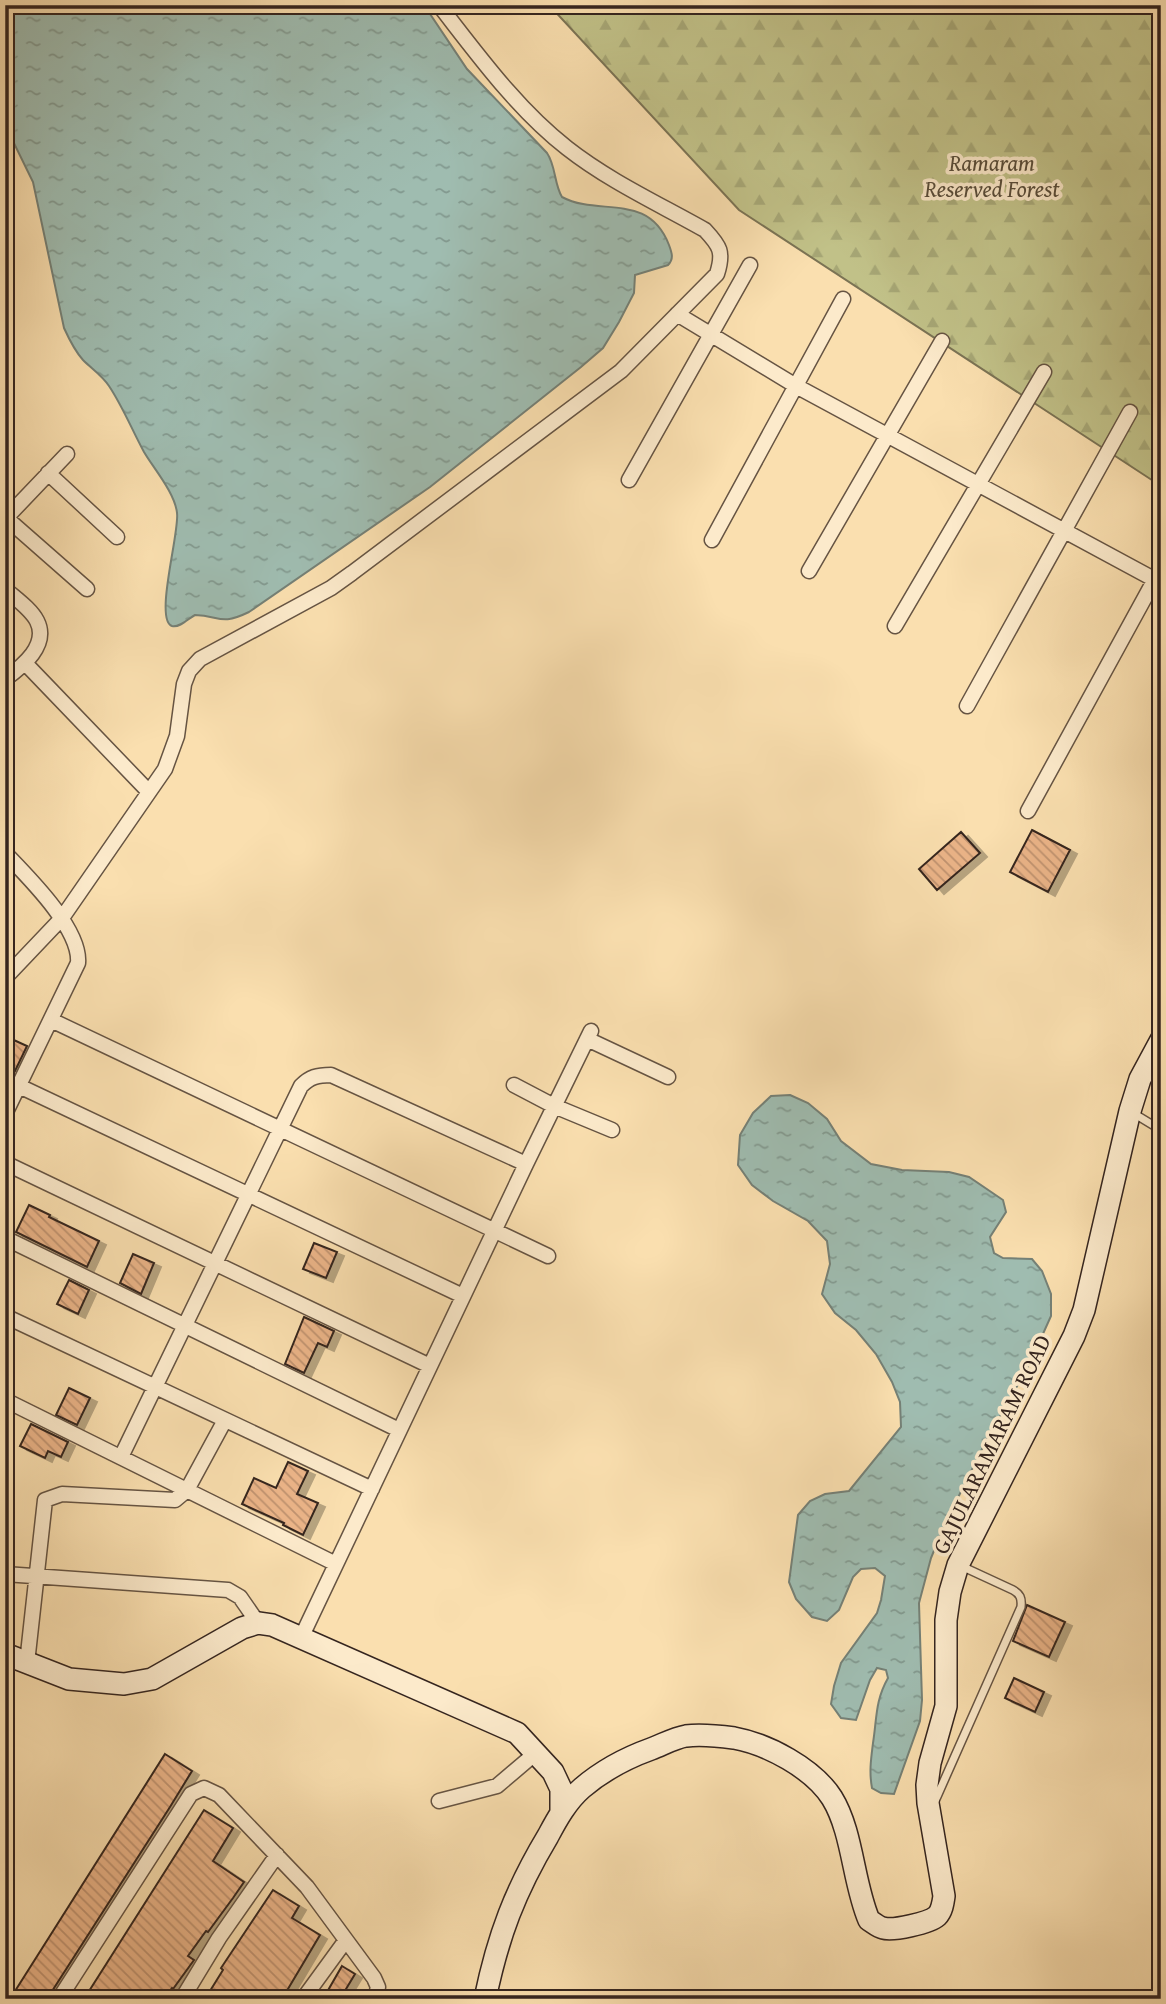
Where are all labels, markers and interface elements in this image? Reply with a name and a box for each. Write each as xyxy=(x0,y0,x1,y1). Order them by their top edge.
park label: Ramaram Reserved Forest xyxy=(923,146,1060,205)
street label: GAJULARAMARAM ROAD xyxy=(923,1329,1059,1559)

